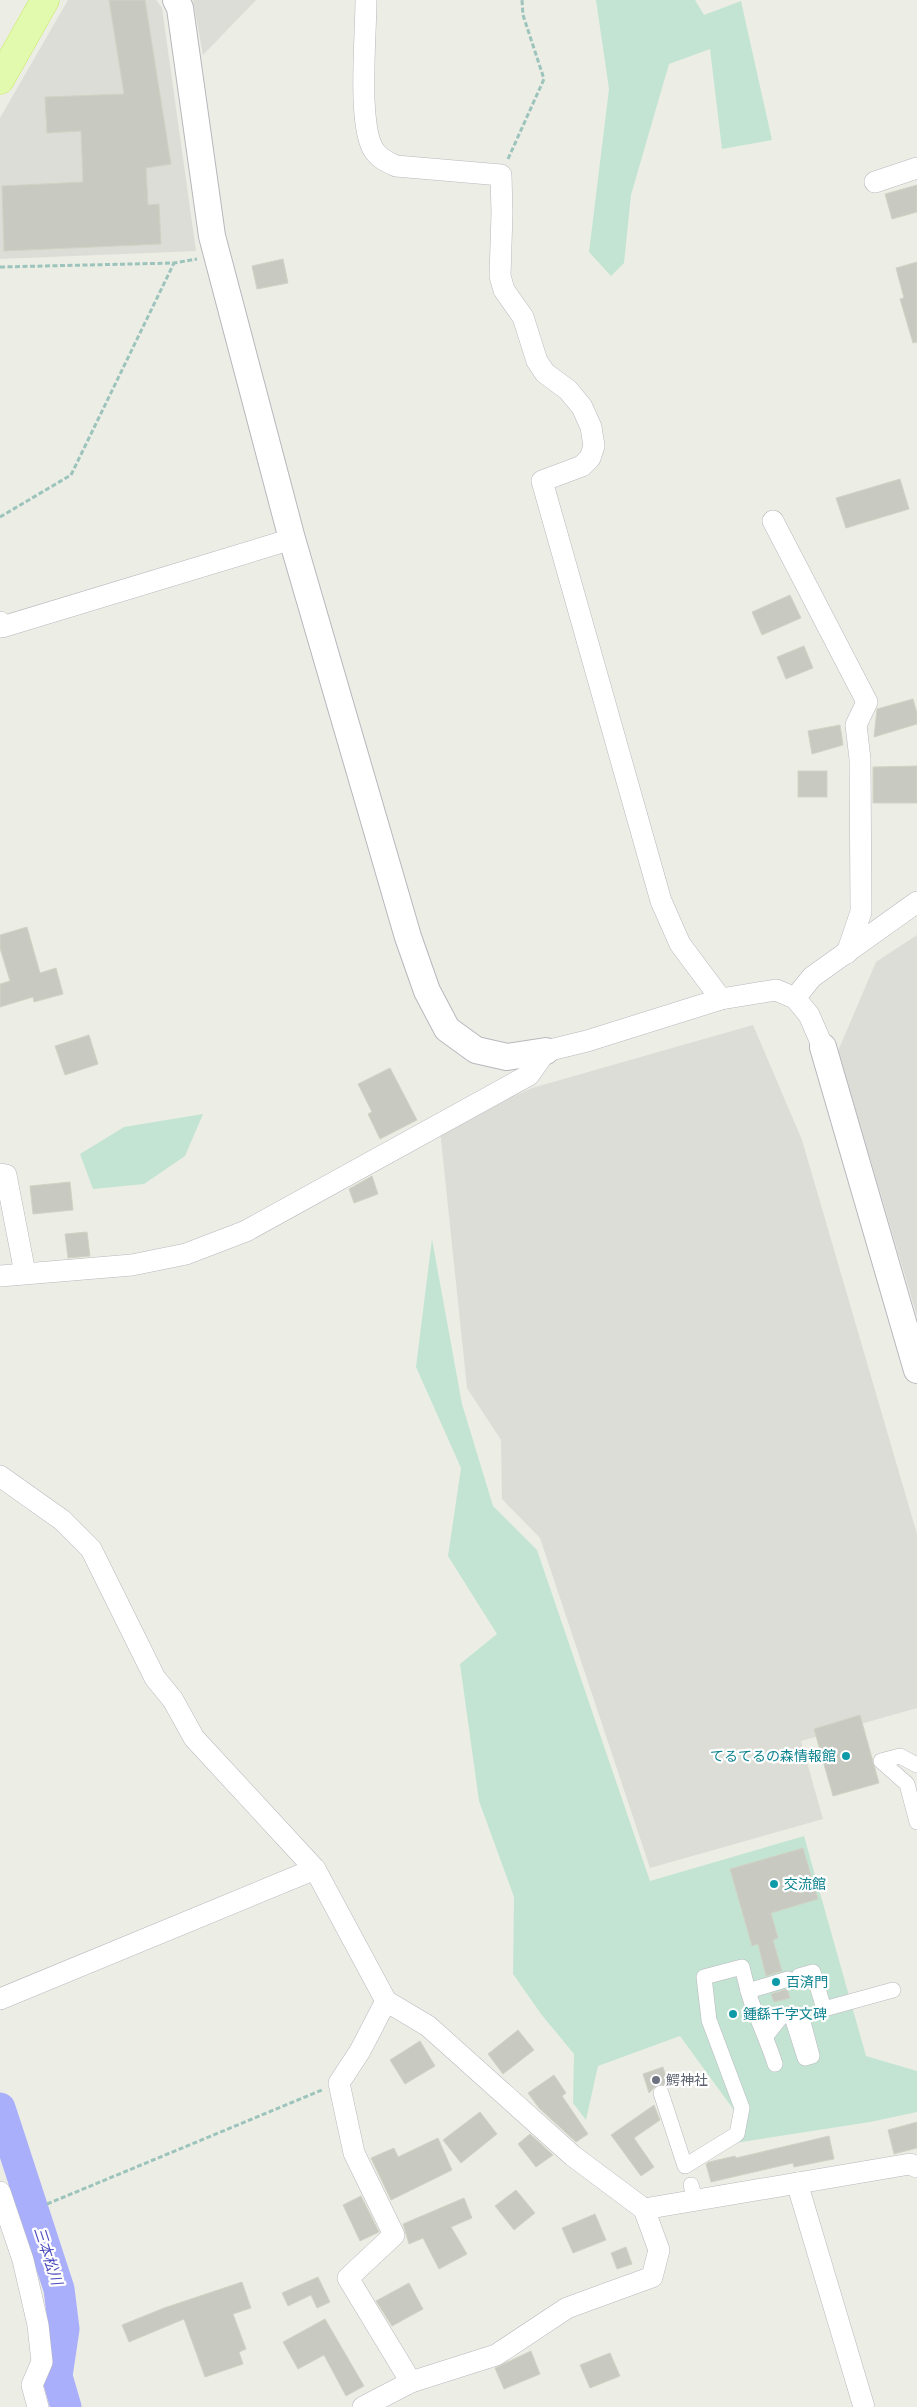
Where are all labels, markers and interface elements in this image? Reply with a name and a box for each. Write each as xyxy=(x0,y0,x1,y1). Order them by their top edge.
place label: てるてるの森情報館 xyxy=(710,1748,836,1764)
marker: てるてるの森情報館 xyxy=(840,1750,852,1762)
place label: 交流館 xyxy=(784,1876,826,1892)
marker: 交流館 xyxy=(768,1878,780,1890)
place label: 百済門 xyxy=(786,1974,828,1990)
marker: 百済門 xyxy=(770,1976,782,1988)
place label: 鍾繇千字文碑 xyxy=(743,2006,827,2022)
marker: 鍾繇千字文碑 xyxy=(727,2008,739,2020)
place label: 鰐神社 xyxy=(666,2072,708,2088)
marker: 鰐神社 xyxy=(650,2074,662,2086)
water label: 三本松川 xyxy=(31,2225,66,2289)

